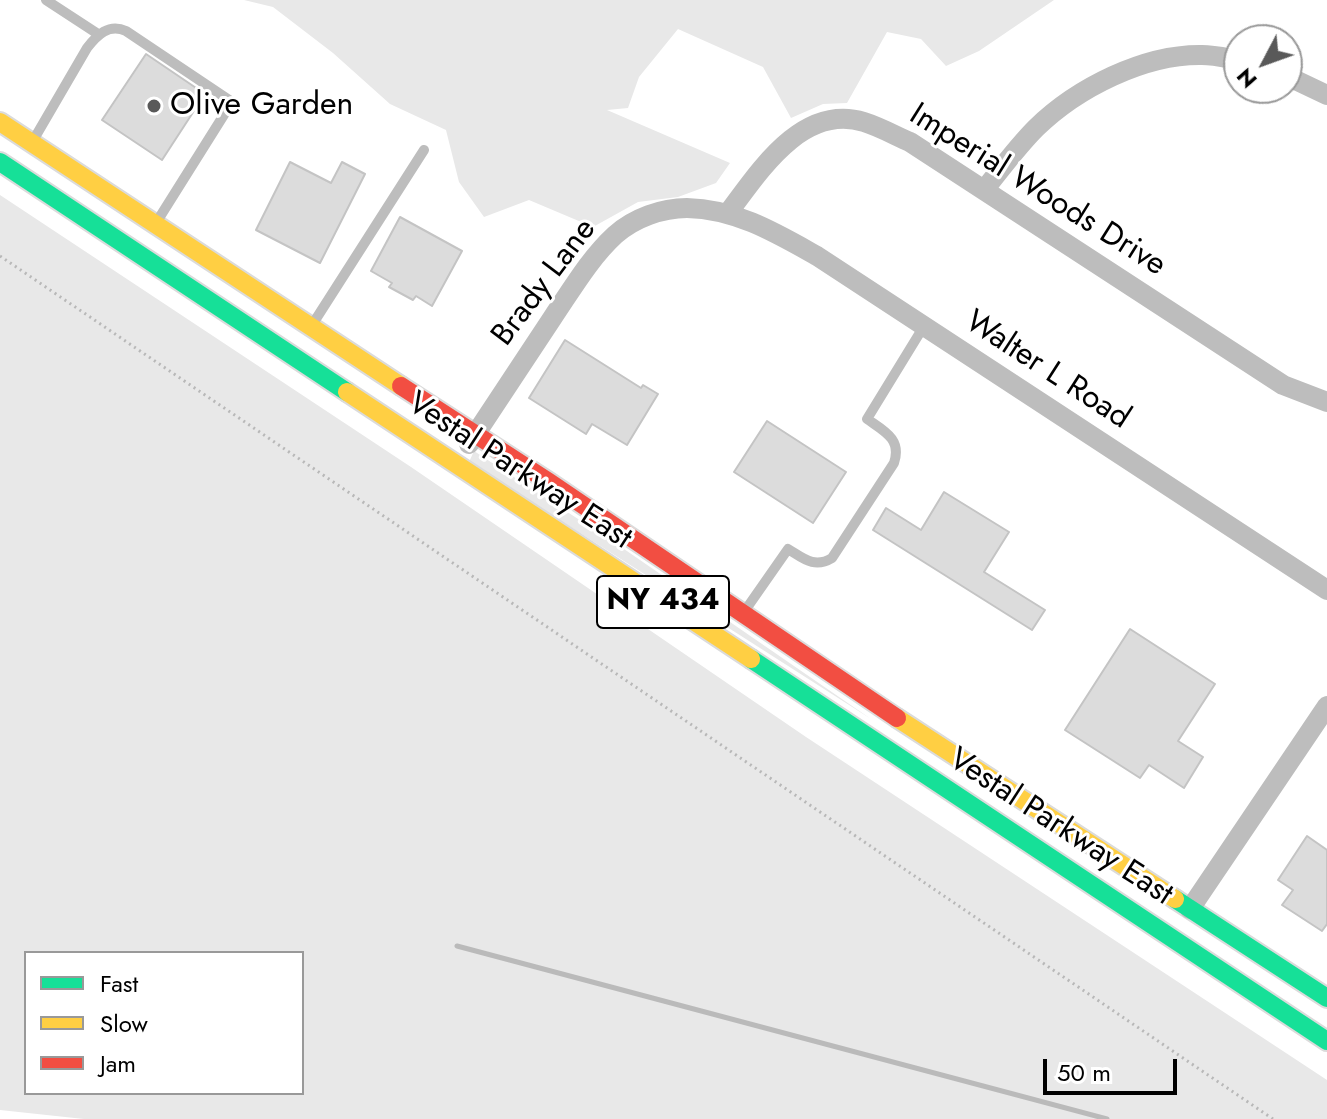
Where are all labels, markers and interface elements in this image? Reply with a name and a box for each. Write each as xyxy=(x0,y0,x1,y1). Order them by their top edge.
north arrow xyxy=(1223,24,1303,104)
text: N xyxy=(1229,61,1264,96)
place label: Olive Garden xyxy=(170,87,353,125)
marker: Olive Garden xyxy=(145,97,163,115)
street label: Imperial Woods Drive xyxy=(902,97,1172,285)
street label: Brady Lane xyxy=(485,212,605,354)
street label: Walter L Road xyxy=(957,303,1137,439)
street label: Vestal Parkway East xyxy=(400,385,638,559)
road number: NY 434 xyxy=(597,576,729,628)
street label: Vestal Parkway East xyxy=(941,741,1179,915)
legend xyxy=(24,951,304,1095)
text: Fast xyxy=(100,966,138,1001)
text: Slow xyxy=(100,1006,148,1041)
scale bar xyxy=(1047,1043,1181,1093)
text: Jam xyxy=(100,1046,136,1081)
text: 50 m xyxy=(1057,1055,1111,1090)

